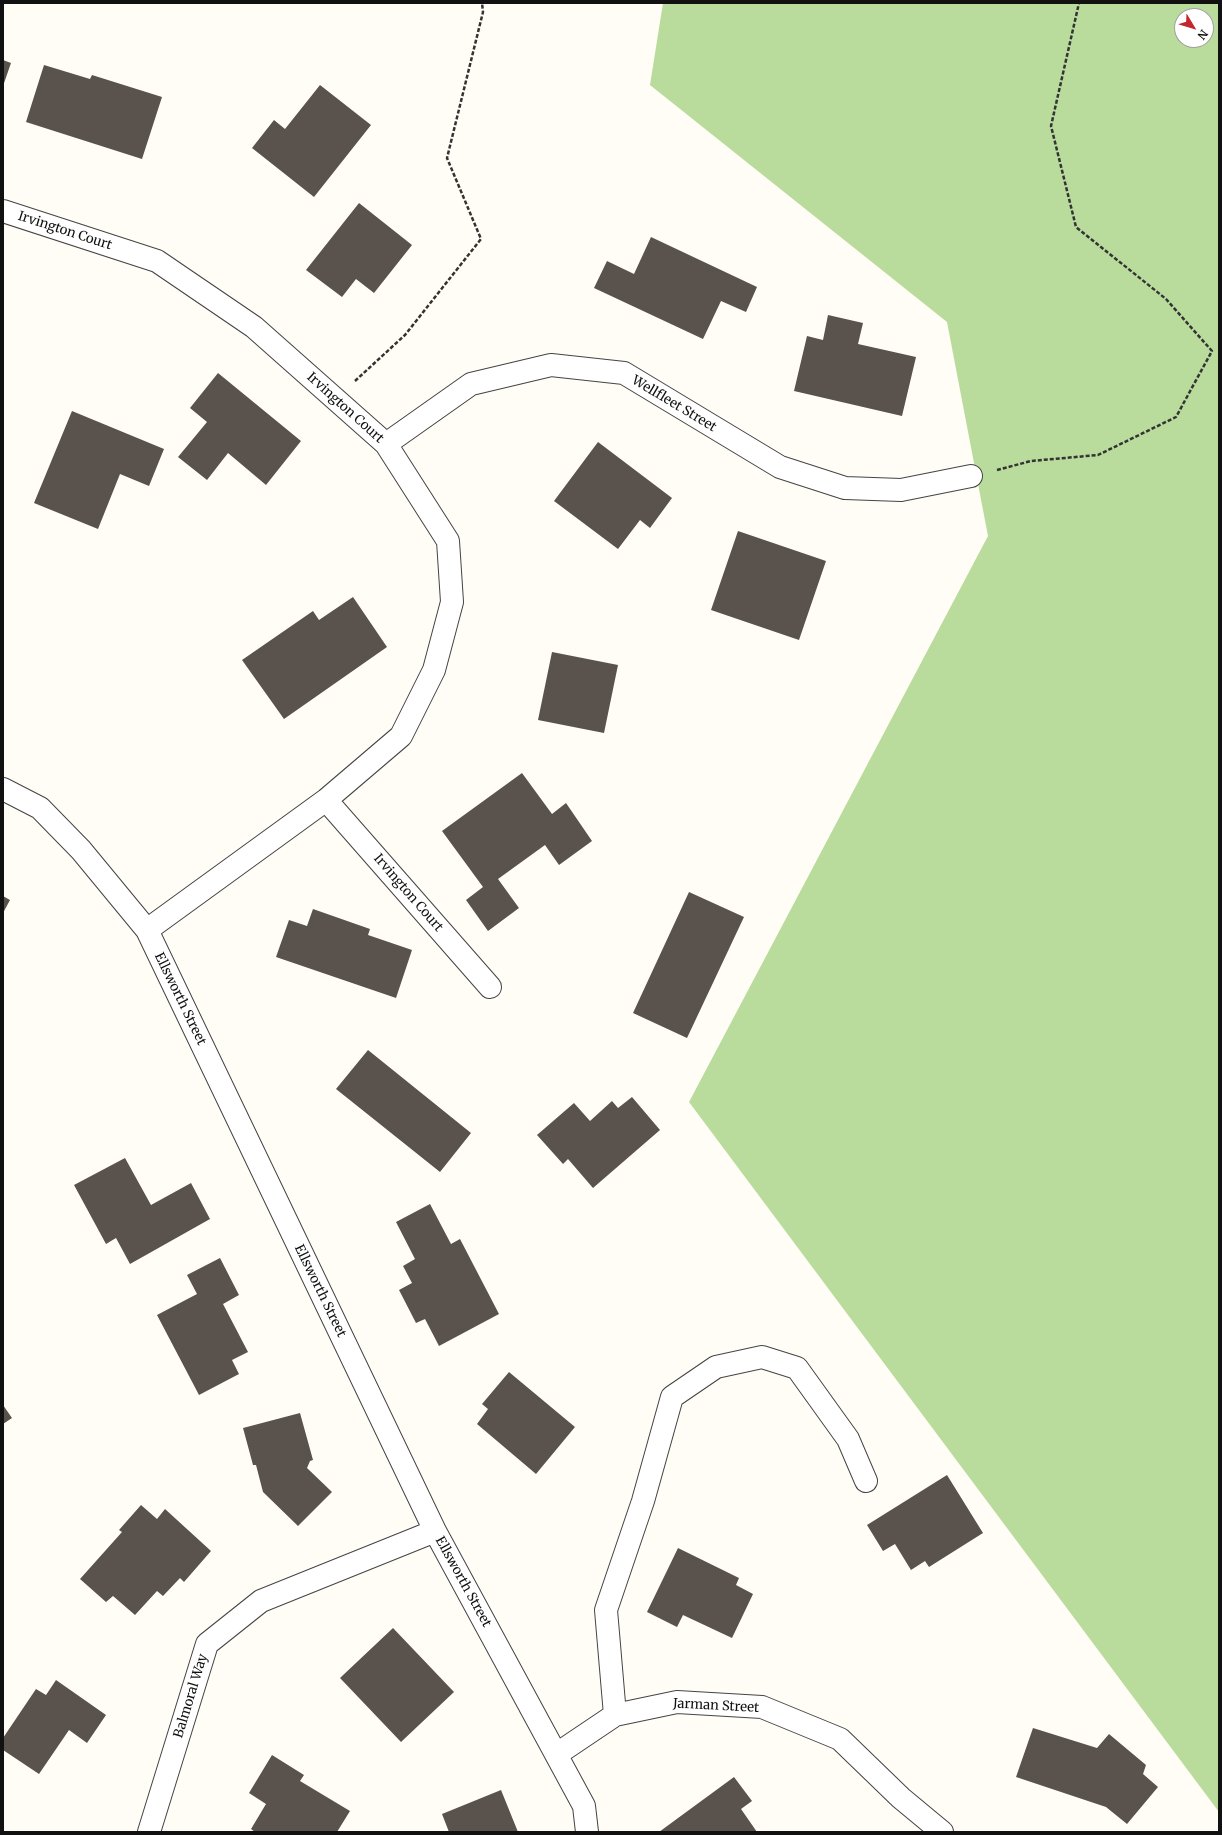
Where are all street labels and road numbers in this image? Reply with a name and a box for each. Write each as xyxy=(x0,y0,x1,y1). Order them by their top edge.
street label: Irvington Court xyxy=(16,208,114,254)
street label: Irvington Court xyxy=(303,369,387,447)
street label: Wellfleet Street xyxy=(629,373,719,435)
street label: Irvington Court xyxy=(370,851,446,935)
street label: Ellsworth Street xyxy=(151,950,209,1048)
street label: Ellsworth Street xyxy=(291,1242,349,1340)
street label: Ellsworth Street xyxy=(432,1534,494,1630)
street label: Balmoral Way xyxy=(171,1652,211,1740)
street label: Jarman Street xyxy=(673,1696,759,1716)

